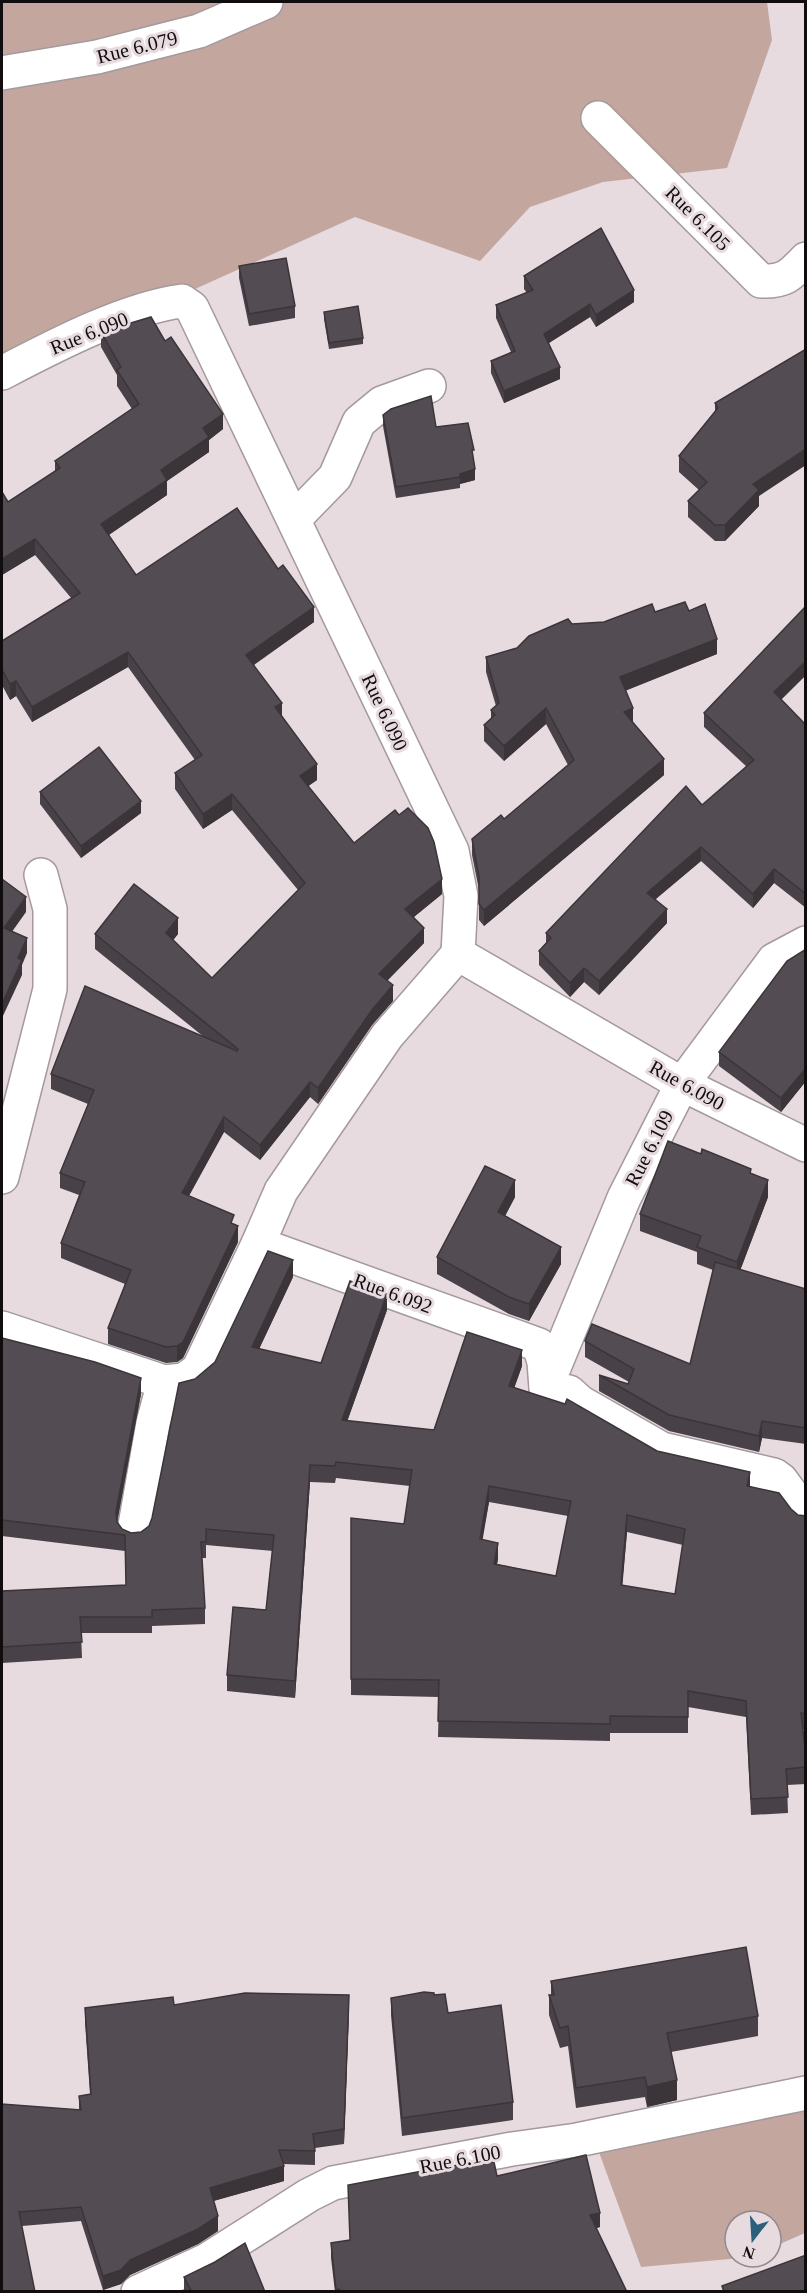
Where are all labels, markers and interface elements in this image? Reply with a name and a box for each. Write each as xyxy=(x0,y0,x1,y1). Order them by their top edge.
street label: Rue 6.079 xyxy=(94,26,180,68)
street label: Rue 6.105 xyxy=(661,181,735,255)
street label: Rue 6.090 xyxy=(47,307,131,359)
street label: Rue 6.090 xyxy=(358,670,412,754)
street label: Rue 6.090 xyxy=(646,1055,728,1115)
street label: Rue 6.109 xyxy=(621,1106,677,1190)
street label: Rue 6.092 xyxy=(351,1269,435,1317)
street label: Rue 6.100 xyxy=(418,2140,502,2178)
north arrow xyxy=(723,2209,783,2269)
text: N xyxy=(740,2243,757,2263)

